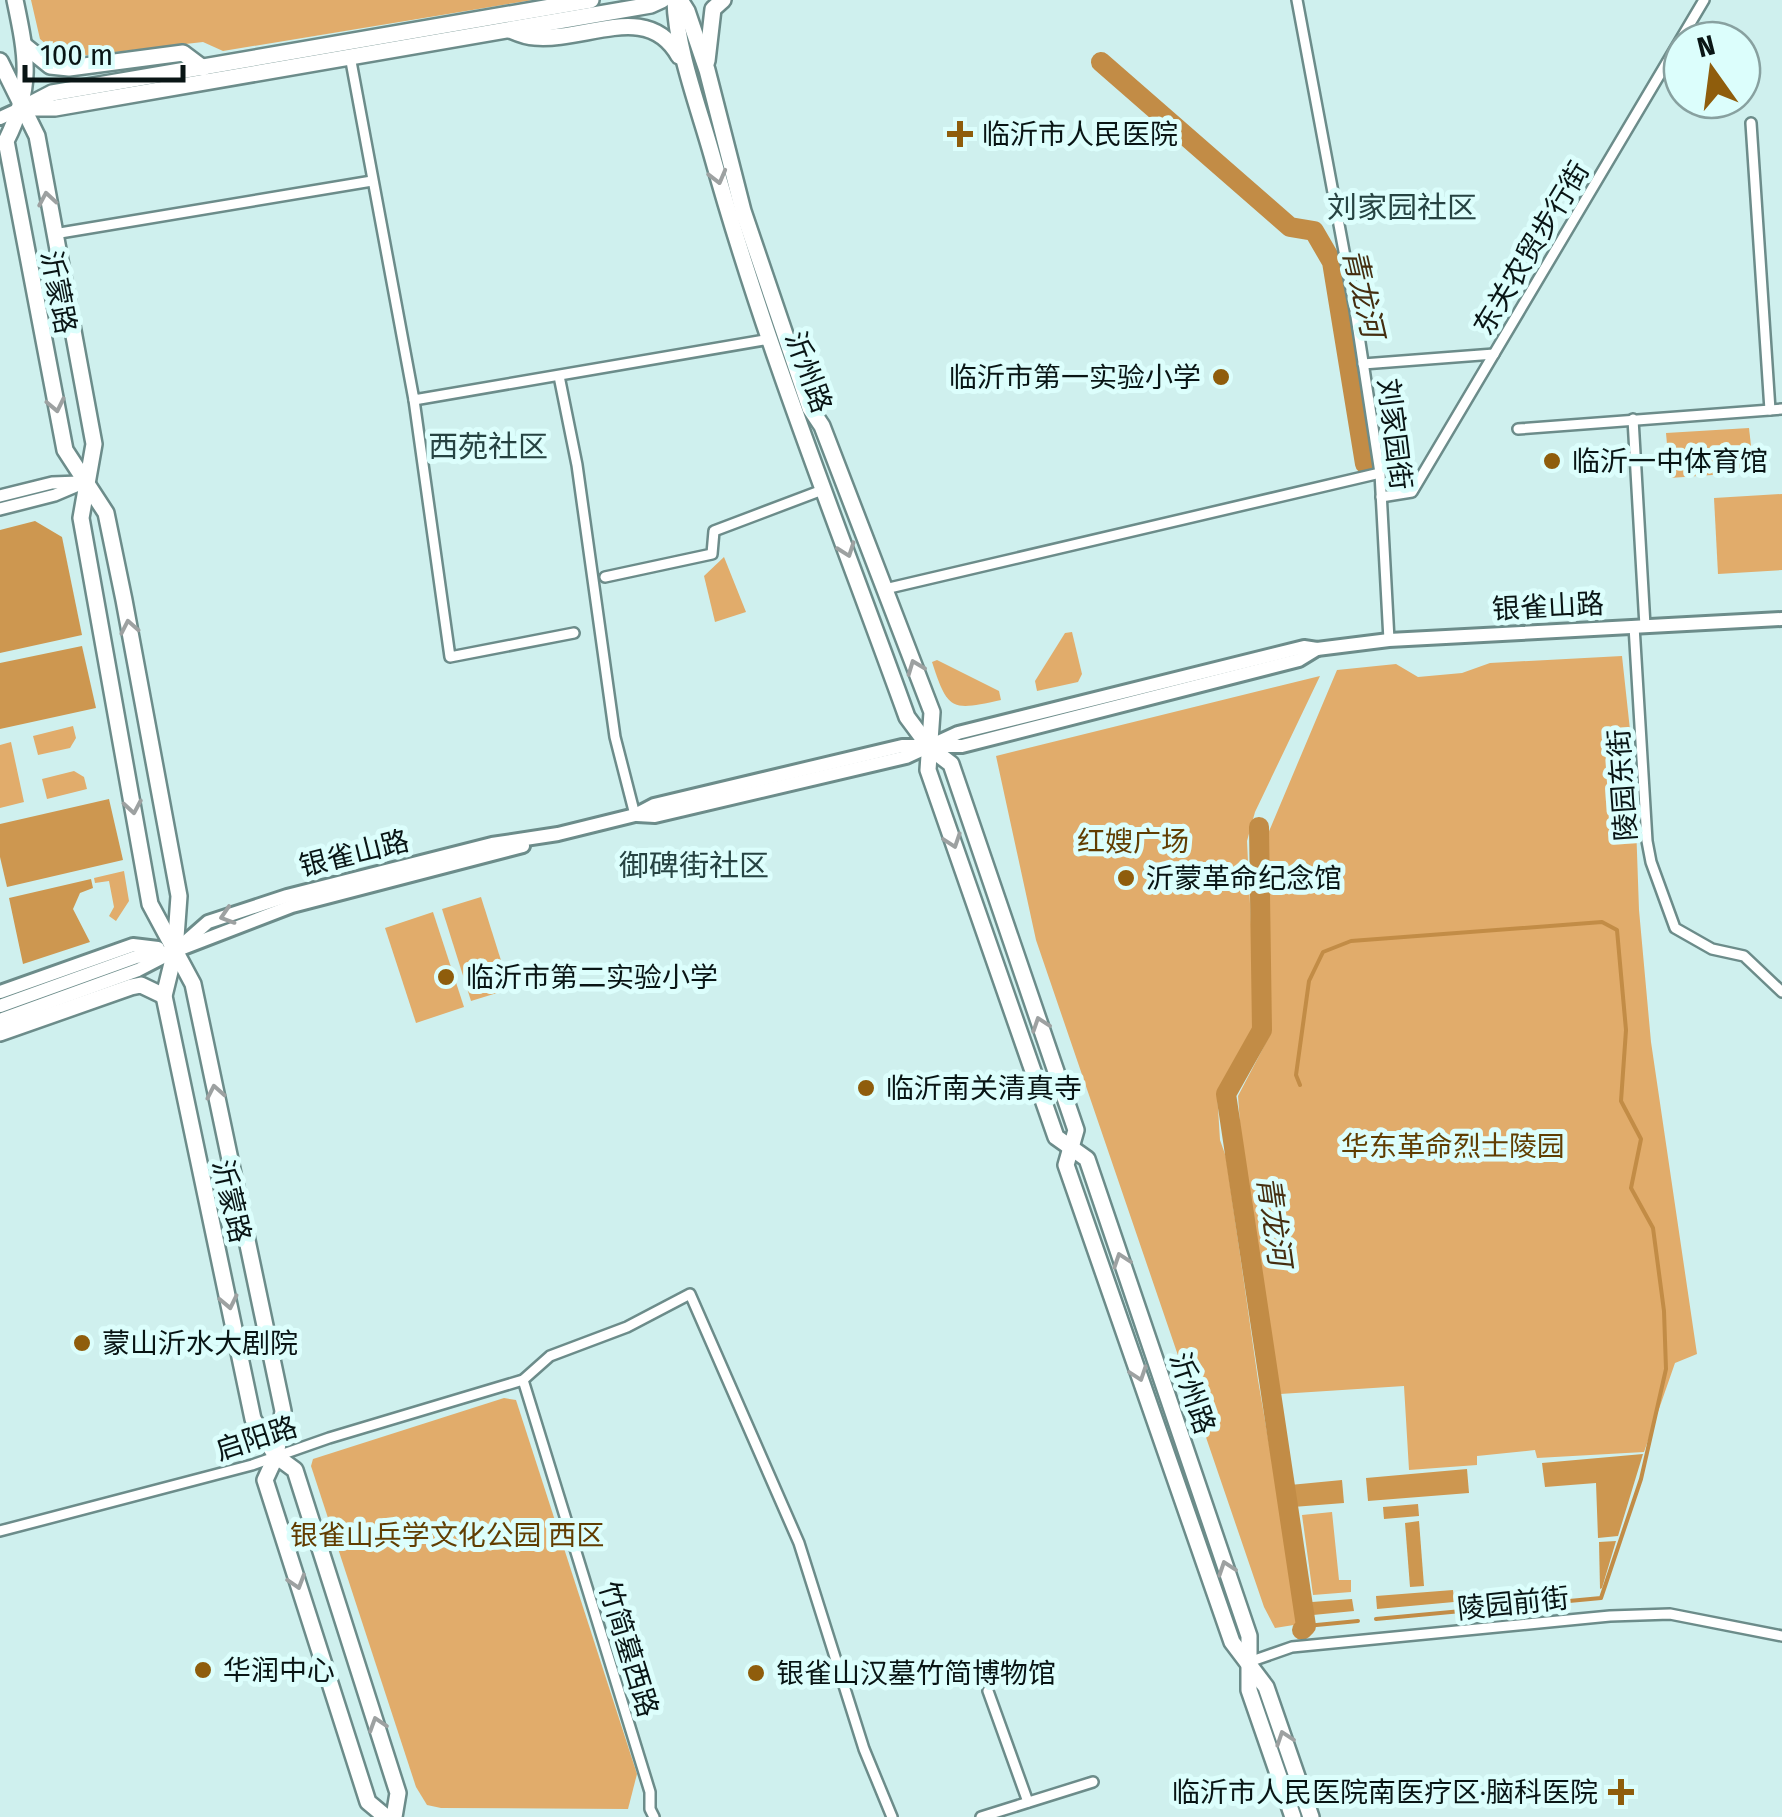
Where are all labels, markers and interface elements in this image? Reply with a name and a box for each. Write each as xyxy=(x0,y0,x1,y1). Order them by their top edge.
scale bar xyxy=(25,20,182,82)
north arrow xyxy=(1662,20,1762,120)
text: N xyxy=(1694,28,1718,64)
text: 100 m xyxy=(40,37,113,73)
place label: 临沂市人民医院 xyxy=(982,118,1178,151)
marker: 临沂市人民医院 xyxy=(947,121,973,147)
street label: 东关农贸步行街 xyxy=(1467,156,1596,341)
one-way arrow xyxy=(707,168,728,185)
district label: 刘家园社区 xyxy=(1327,190,1477,226)
one-way arrow xyxy=(37,191,58,208)
water label: 青龙河 xyxy=(1335,245,1392,346)
street label: 沂蒙路 xyxy=(34,248,83,336)
street label: 沂州路 xyxy=(779,327,838,417)
place label: 临沂市第一实验小学 xyxy=(949,361,1201,394)
marker: 临沂市第一实验小学 xyxy=(1210,366,1232,388)
street label: 刘家园街 xyxy=(1371,376,1418,492)
one-way arrow xyxy=(44,396,65,413)
district label: 西苑社区 xyxy=(428,429,548,465)
place label: 临沂一中体育馆 xyxy=(1572,445,1768,478)
marker: 临沂一中体育馆 xyxy=(1541,450,1563,472)
one-way arrow xyxy=(835,541,856,558)
street label: 银雀山路 xyxy=(1491,587,1605,626)
one-way arrow xyxy=(119,619,140,635)
one-way arrow xyxy=(906,660,927,677)
street label: 陵园东街 xyxy=(1602,728,1643,842)
one-way arrow xyxy=(122,799,143,815)
street label: 银雀山路 xyxy=(296,824,412,883)
park label: 红嫂广场 xyxy=(1077,825,1189,858)
one-way arrow xyxy=(941,831,962,848)
district label: 御碑街社区 xyxy=(619,848,769,884)
place label: 沂蒙革命纪念馆 xyxy=(1146,862,1342,895)
marker: 沂蒙革命纪念馆 xyxy=(1115,867,1137,889)
one-way arrow xyxy=(219,904,236,924)
place label: 临沂市第二实验小学 xyxy=(466,961,718,994)
marker: 临沂市第二实验小学 xyxy=(435,966,457,988)
one-way arrow xyxy=(1031,1016,1051,1033)
place label: 临沂南关清真寺 xyxy=(886,1072,1082,1105)
marker: 临沂南关清真寺 xyxy=(855,1077,877,1099)
one-way arrow xyxy=(205,1084,226,1101)
park label: 华东革命烈士陵园 xyxy=(1341,1130,1565,1163)
street label: 沂蒙路 xyxy=(206,1156,257,1246)
water label: 青龙河 xyxy=(1250,1174,1299,1273)
one-way arrow xyxy=(1113,1253,1133,1270)
one-way arrow xyxy=(217,1293,238,1310)
place label: 蒙山沂水大剧院 xyxy=(102,1327,298,1360)
marker: 蒙山沂水大剧院 xyxy=(71,1332,93,1354)
street label: 沂州路 xyxy=(1163,1348,1222,1438)
one-way arrow xyxy=(1127,1365,1148,1382)
street label: 启阳路 xyxy=(211,1410,301,1467)
park label: 银雀山兵学文化公园 西区 xyxy=(290,1519,604,1552)
one-way arrow xyxy=(1217,1561,1238,1578)
one-way arrow xyxy=(285,1572,306,1589)
street label: 竹简墓西路 xyxy=(592,1577,665,1721)
street label: 陵园前街 xyxy=(1456,1581,1570,1626)
place label: 华润中心 xyxy=(223,1654,335,1687)
place label: 银雀山汉墓竹简博物馆 xyxy=(776,1657,1056,1690)
marker: 华润中心 xyxy=(192,1659,214,1681)
marker: 银雀山汉墓竹简博物馆 xyxy=(745,1662,767,1684)
one-way arrow xyxy=(368,1717,388,1734)
one-way arrow xyxy=(1275,1730,1296,1747)
place label: 临沂市人民医院南医疗区·脑科医院 xyxy=(1172,1776,1598,1809)
marker: 临沂市人民医院南医疗区·脑科医院 xyxy=(1608,1779,1634,1805)

